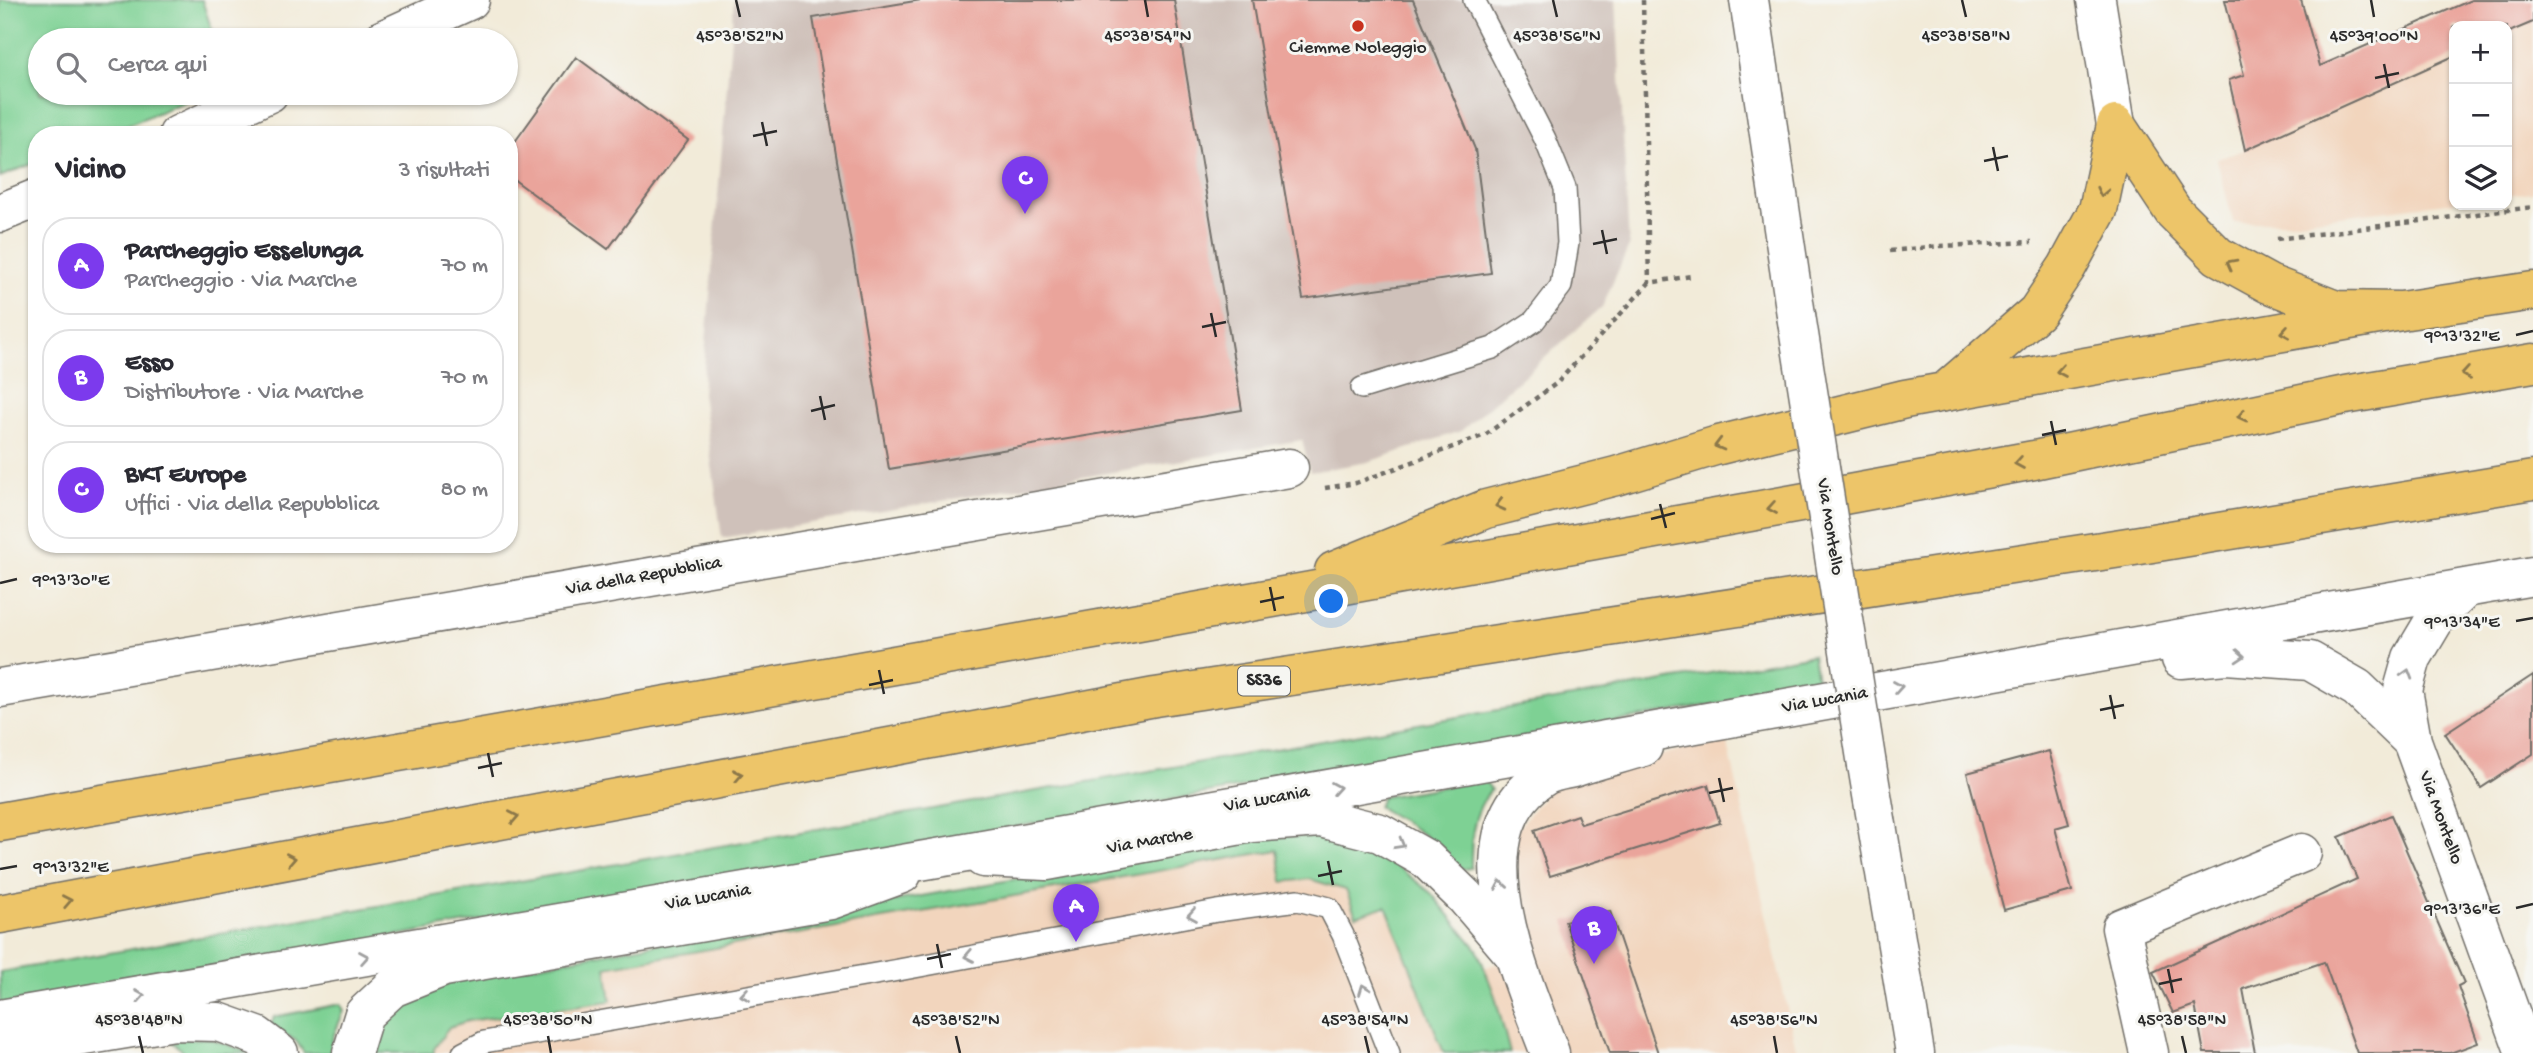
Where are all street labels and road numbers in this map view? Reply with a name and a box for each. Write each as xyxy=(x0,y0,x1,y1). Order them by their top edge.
street label: Via Montello xyxy=(1810,476,1848,577)
street label: Via della Repubblica xyxy=(563,552,725,602)
road number: SS36 xyxy=(1238,666,1290,696)
street label: Via Lucania xyxy=(1780,682,1871,720)
street label: Via Montello xyxy=(2412,767,2468,868)
street label: Via Lucania xyxy=(1222,781,1313,819)
street label: Via Marche xyxy=(1104,823,1195,861)
street label: Via Lucania xyxy=(663,879,754,917)

